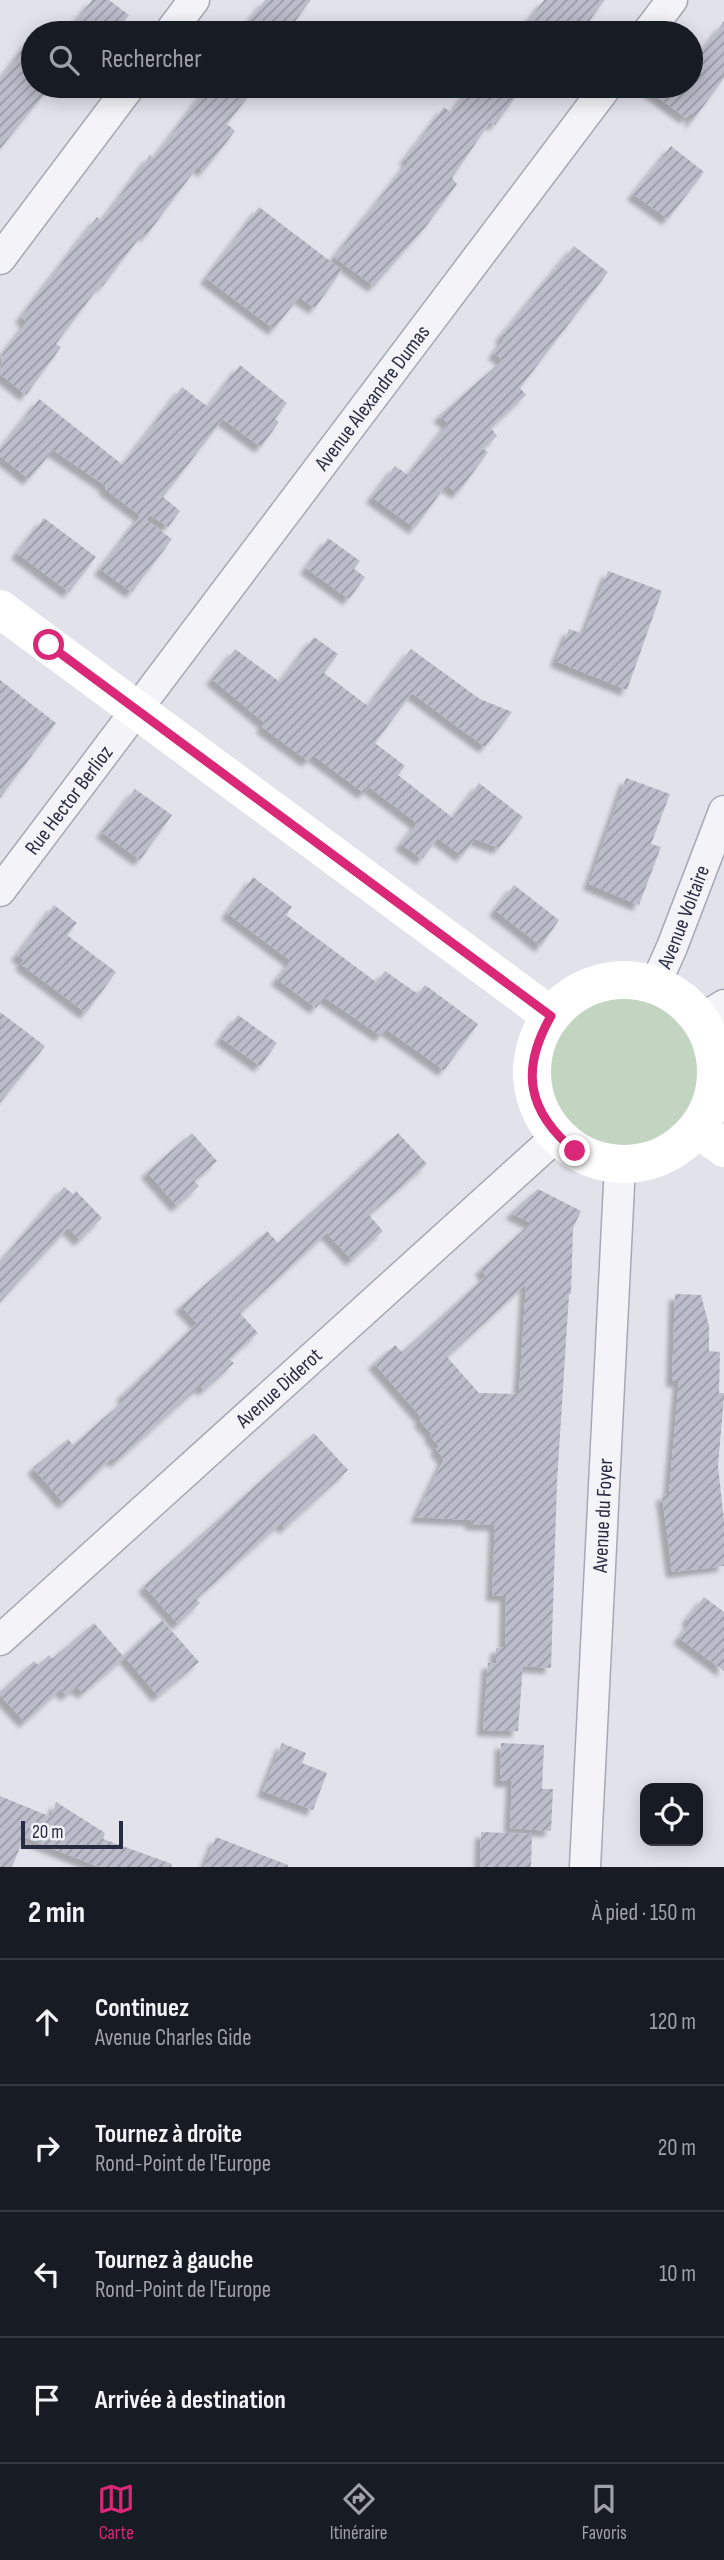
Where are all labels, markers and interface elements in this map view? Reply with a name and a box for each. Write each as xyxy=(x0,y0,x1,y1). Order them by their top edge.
search box xyxy=(21,21,703,98)
icon: search xyxy=(45,41,83,79)
text: Rechercher xyxy=(101,44,202,75)
street label: Avenue Alexandre Dumas xyxy=(309,320,435,476)
route start xyxy=(33,629,64,660)
street label: Rue Hector Berlioz xyxy=(20,740,118,860)
street label: Avenue Voltaire xyxy=(652,862,715,973)
route end xyxy=(559,1135,590,1166)
street label: Avenue Diderot xyxy=(230,1343,327,1434)
street label: Avenue du Foyer xyxy=(588,1458,618,1574)
map controls xyxy=(640,1783,703,1846)
button: locate xyxy=(640,1783,703,1846)
scale bar xyxy=(21,1818,122,1850)
text: 20 m xyxy=(32,1821,64,1844)
text: 2 min xyxy=(28,1895,85,1931)
text: À pied · 150 m xyxy=(592,1899,696,1927)
text: Continuez xyxy=(95,1993,189,2024)
icon: ahead xyxy=(28,2003,66,2041)
text: 120 m xyxy=(650,2008,696,2036)
text: Avenue Charles Gide xyxy=(95,2024,251,2052)
text: Tournez à droite xyxy=(95,2119,242,2150)
icon: right xyxy=(28,2129,66,2167)
text: 20 m xyxy=(658,2134,696,2162)
text: Rond-Point de l'Europe xyxy=(95,2150,271,2178)
text: Tournez à gauche xyxy=(95,2245,253,2276)
icon: left xyxy=(28,2255,66,2293)
text: 10 m xyxy=(659,2260,696,2288)
text: Rond-Point de l'Europe xyxy=(95,2276,271,2304)
icon: arrive xyxy=(28,2381,66,2419)
text: Arrivée à destination xyxy=(95,2385,286,2416)
tab: Carte xyxy=(97,2480,135,2545)
tab: Itinéraire xyxy=(330,2480,387,2545)
tab: Favoris xyxy=(582,2480,627,2545)

